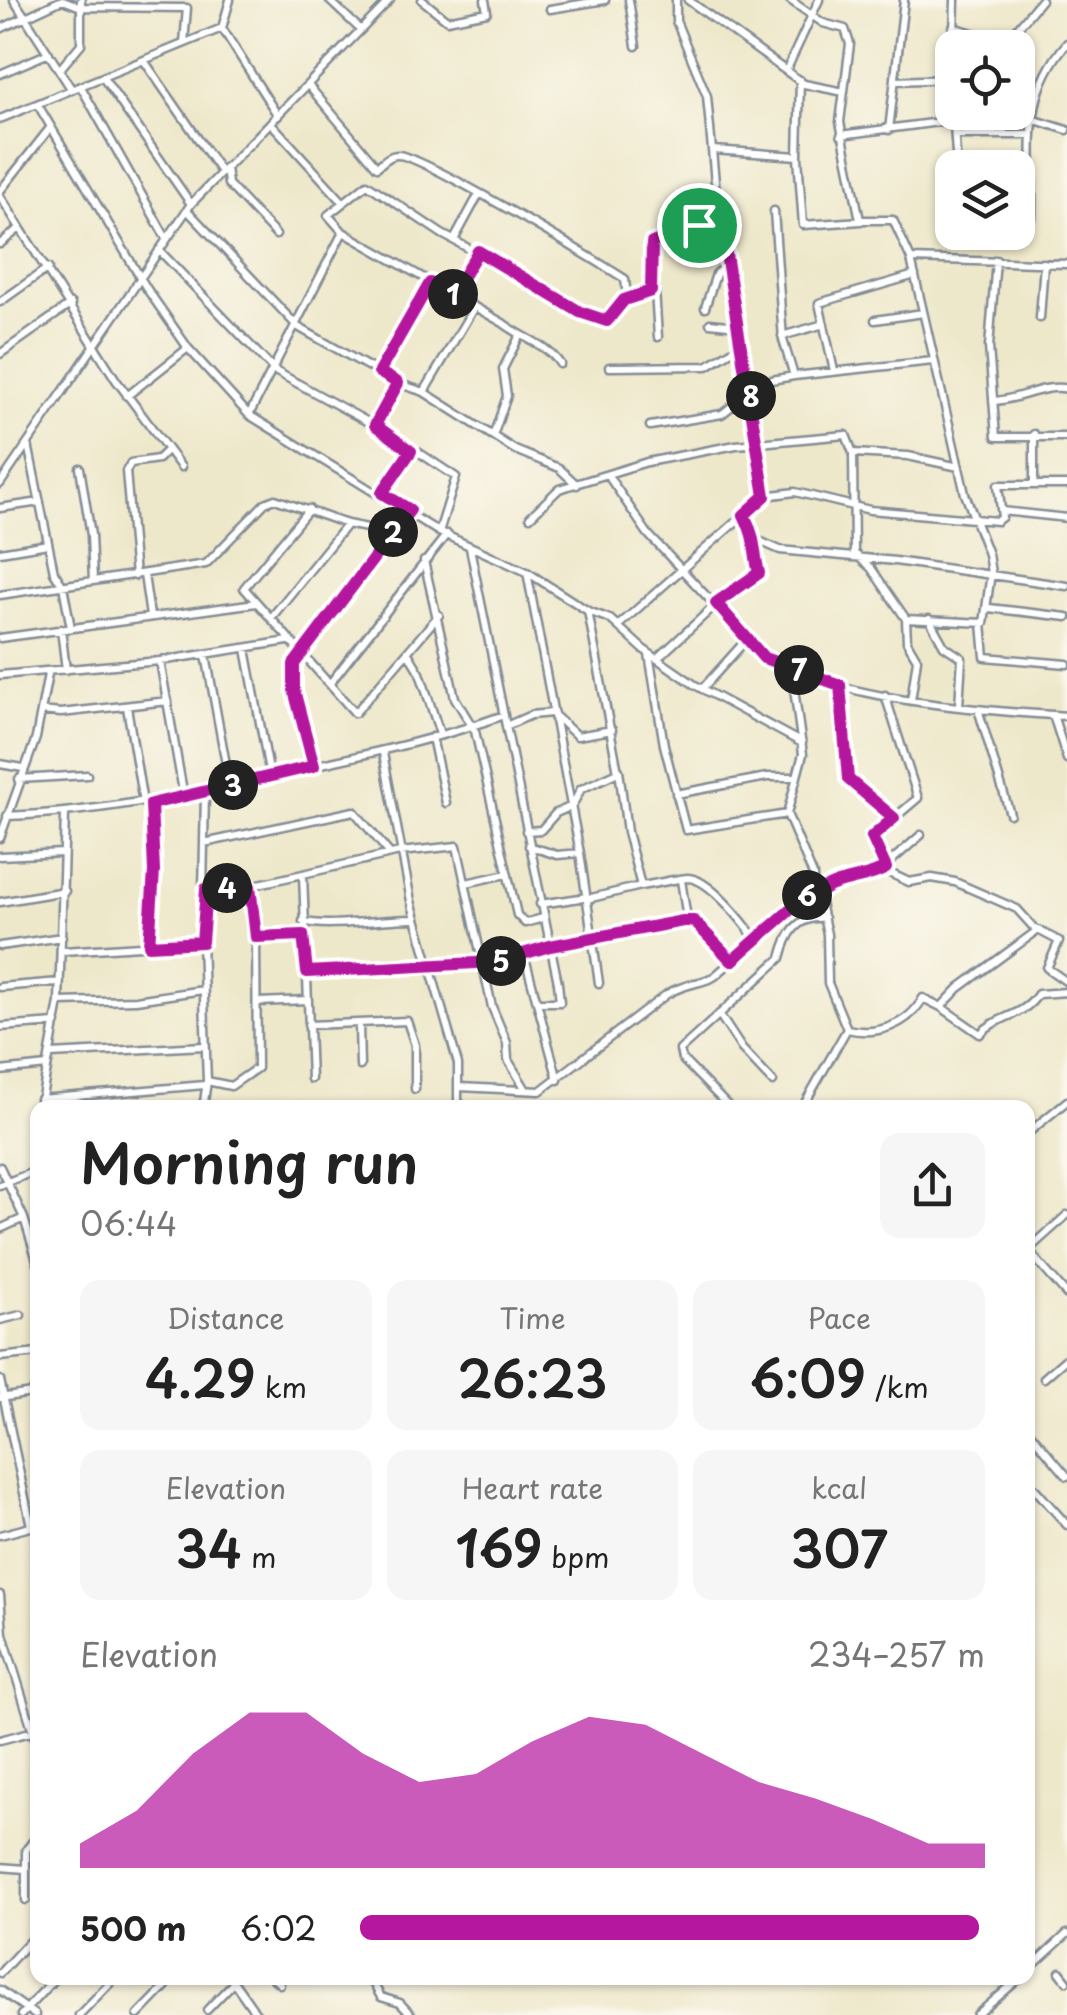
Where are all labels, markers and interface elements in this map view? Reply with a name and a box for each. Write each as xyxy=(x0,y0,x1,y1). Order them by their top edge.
map controls xyxy=(935,30,1035,250)
button: locate xyxy=(935,30,1035,130)
button: layers xyxy=(935,150,1035,250)
pin xyxy=(657,183,742,268)
icon: arrive xyxy=(672,198,727,253)
pin: 1 xyxy=(428,269,478,319)
text: 1 xyxy=(446,272,460,315)
pin: 8 xyxy=(726,371,776,421)
text: 8 xyxy=(742,374,760,417)
pin: 2 xyxy=(368,507,418,557)
text: 2 xyxy=(383,510,403,553)
pin: 7 xyxy=(774,645,824,695)
text: 7 xyxy=(791,648,807,691)
pin: 3 xyxy=(208,760,258,810)
text: 3 xyxy=(224,763,242,806)
pin: 4 xyxy=(202,863,252,913)
text: 4 xyxy=(217,866,237,909)
pin: 6 xyxy=(782,870,832,920)
text: 6 xyxy=(797,873,817,916)
pin: 5 xyxy=(476,936,526,986)
text: 5 xyxy=(492,939,510,982)
text: Morning run xyxy=(80,1120,418,1203)
button: share xyxy=(880,1133,985,1238)
text: 06:44 xyxy=(80,1199,177,1247)
text: Distance xyxy=(167,1296,285,1339)
text: Time xyxy=(499,1296,566,1339)
text: Pace xyxy=(808,1296,871,1339)
text: 4.29 xyxy=(145,1339,256,1415)
text: 26:23 xyxy=(458,1339,607,1415)
text: 6:09 xyxy=(750,1339,866,1415)
text: km xyxy=(256,1365,307,1408)
text: /km xyxy=(866,1365,929,1408)
text: Elevation xyxy=(165,1466,286,1509)
text: Heart rate xyxy=(462,1466,603,1509)
text: kcal xyxy=(811,1466,867,1509)
text: 34 xyxy=(175,1509,242,1585)
text: 169 xyxy=(455,1509,542,1585)
text: 307 xyxy=(791,1509,888,1585)
text: m xyxy=(242,1535,277,1578)
text: bpm xyxy=(542,1535,610,1578)
text: Elevation xyxy=(80,1630,218,1678)
text: 234–257 m xyxy=(808,1630,985,1678)
text: 500 m xyxy=(80,1904,186,1952)
text: 6:02 xyxy=(240,1904,317,1952)

